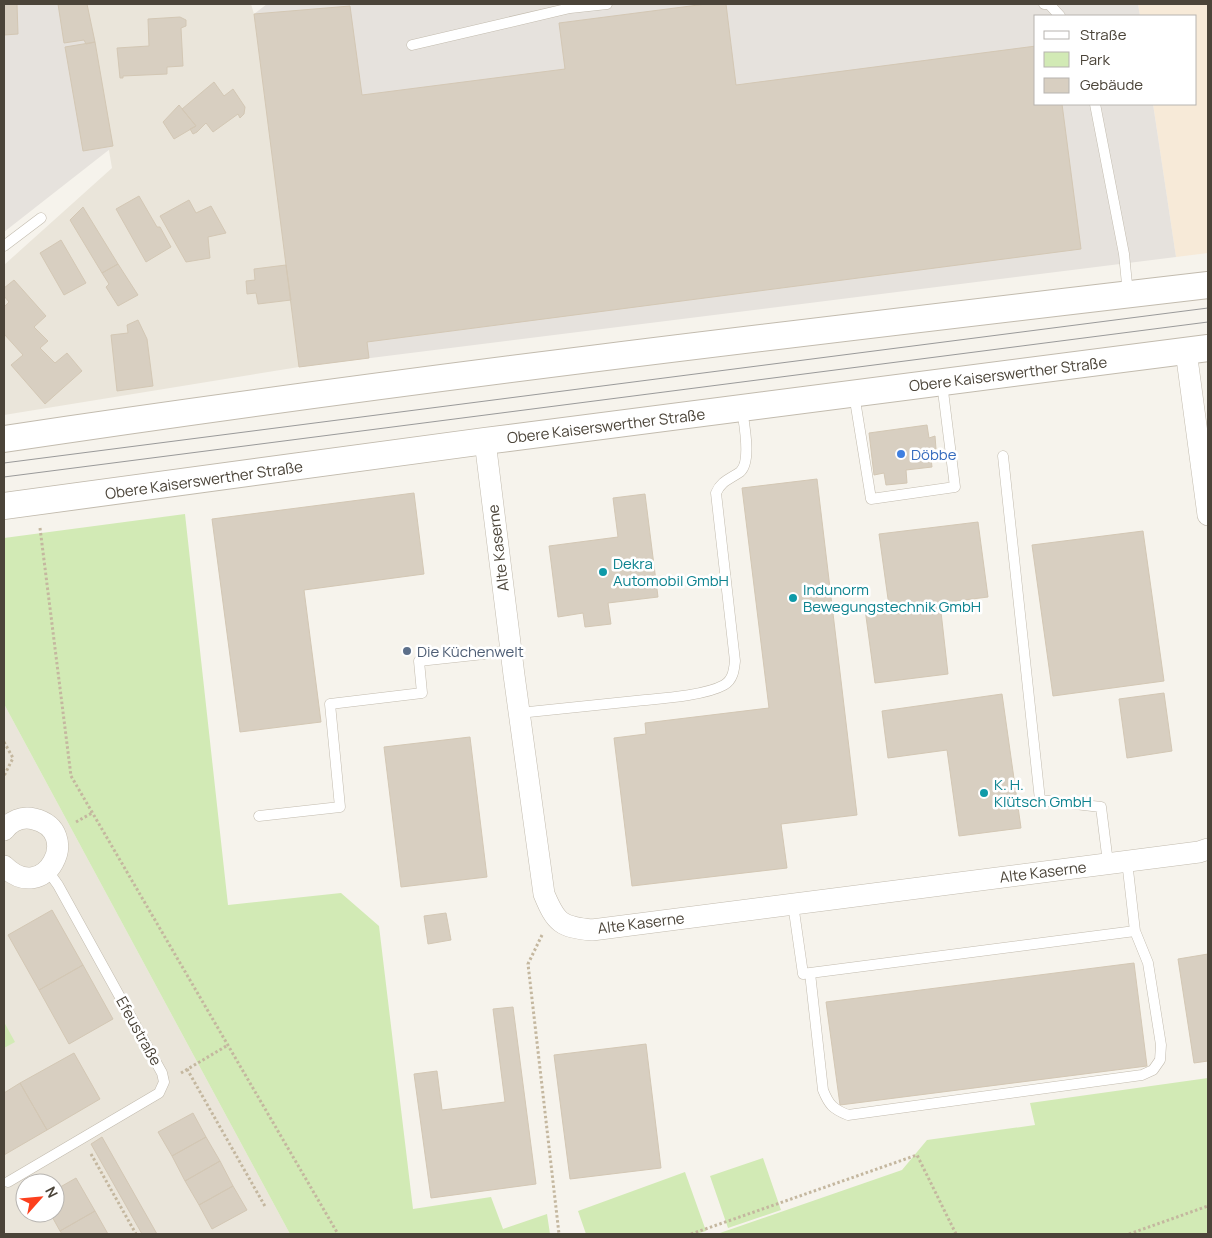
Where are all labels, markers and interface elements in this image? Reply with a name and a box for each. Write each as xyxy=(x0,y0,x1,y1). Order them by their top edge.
legend xyxy=(1034,15,1197,105)
text: Straße xyxy=(1080,24,1127,45)
text: Park xyxy=(1080,49,1110,70)
text: Gebäude xyxy=(1080,74,1143,95)
street label: Obere Kaiserswerther Straße xyxy=(908,351,1109,397)
street label: Obere Kaiserswerther Straße xyxy=(506,403,707,449)
place label: Döbbe xyxy=(911,444,957,465)
marker: Döbbe xyxy=(895,448,907,460)
street label: Obere Kaiserswerther Straße xyxy=(104,456,304,504)
street label: Alte Kaserne xyxy=(482,503,514,593)
place label: Dekra Automobil GmbH xyxy=(613,553,729,591)
marker: Dekra Automobil GmbH xyxy=(597,566,609,578)
place label: Indunorm Bewegungstechnik GmbH xyxy=(803,579,981,617)
marker: Indunorm Bewegungstechnik GmbH xyxy=(787,592,799,604)
place label: Die Küchenwelt xyxy=(417,641,524,662)
marker: Die Küchenwelt xyxy=(401,645,413,657)
place label: K. H. Klütsch GmbH xyxy=(994,774,1092,812)
marker: K. H. Klütsch GmbH xyxy=(978,787,990,799)
street label: Alte Kaserne xyxy=(998,856,1088,888)
street label: Alte Kaserne xyxy=(596,907,686,939)
street label: Efeustraße xyxy=(111,993,167,1070)
north arrow xyxy=(15,1173,65,1223)
text: N xyxy=(41,1183,63,1201)

